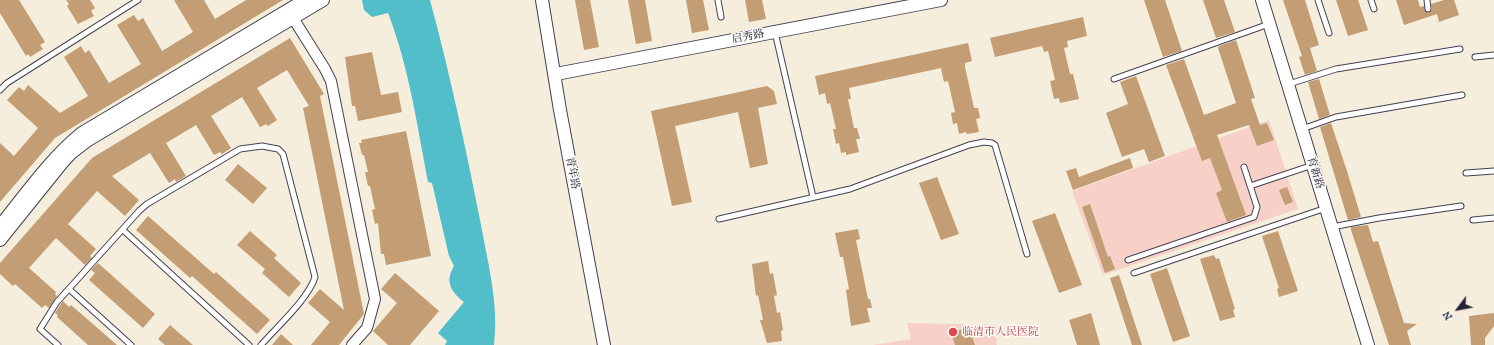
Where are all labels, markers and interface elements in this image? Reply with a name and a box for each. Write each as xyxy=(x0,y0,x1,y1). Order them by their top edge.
street label: 启秀路 xyxy=(731,27,765,47)
street label: 育新路 xyxy=(1304,155,1326,191)
street label: 青年路 xyxy=(562,156,582,190)
north arrow xyxy=(1438,289,1478,329)
text: N xyxy=(1440,309,1455,323)
place label: 临清市人民医院 xyxy=(962,325,1039,339)
marker: 临清市人民医院 xyxy=(947,326,959,338)

